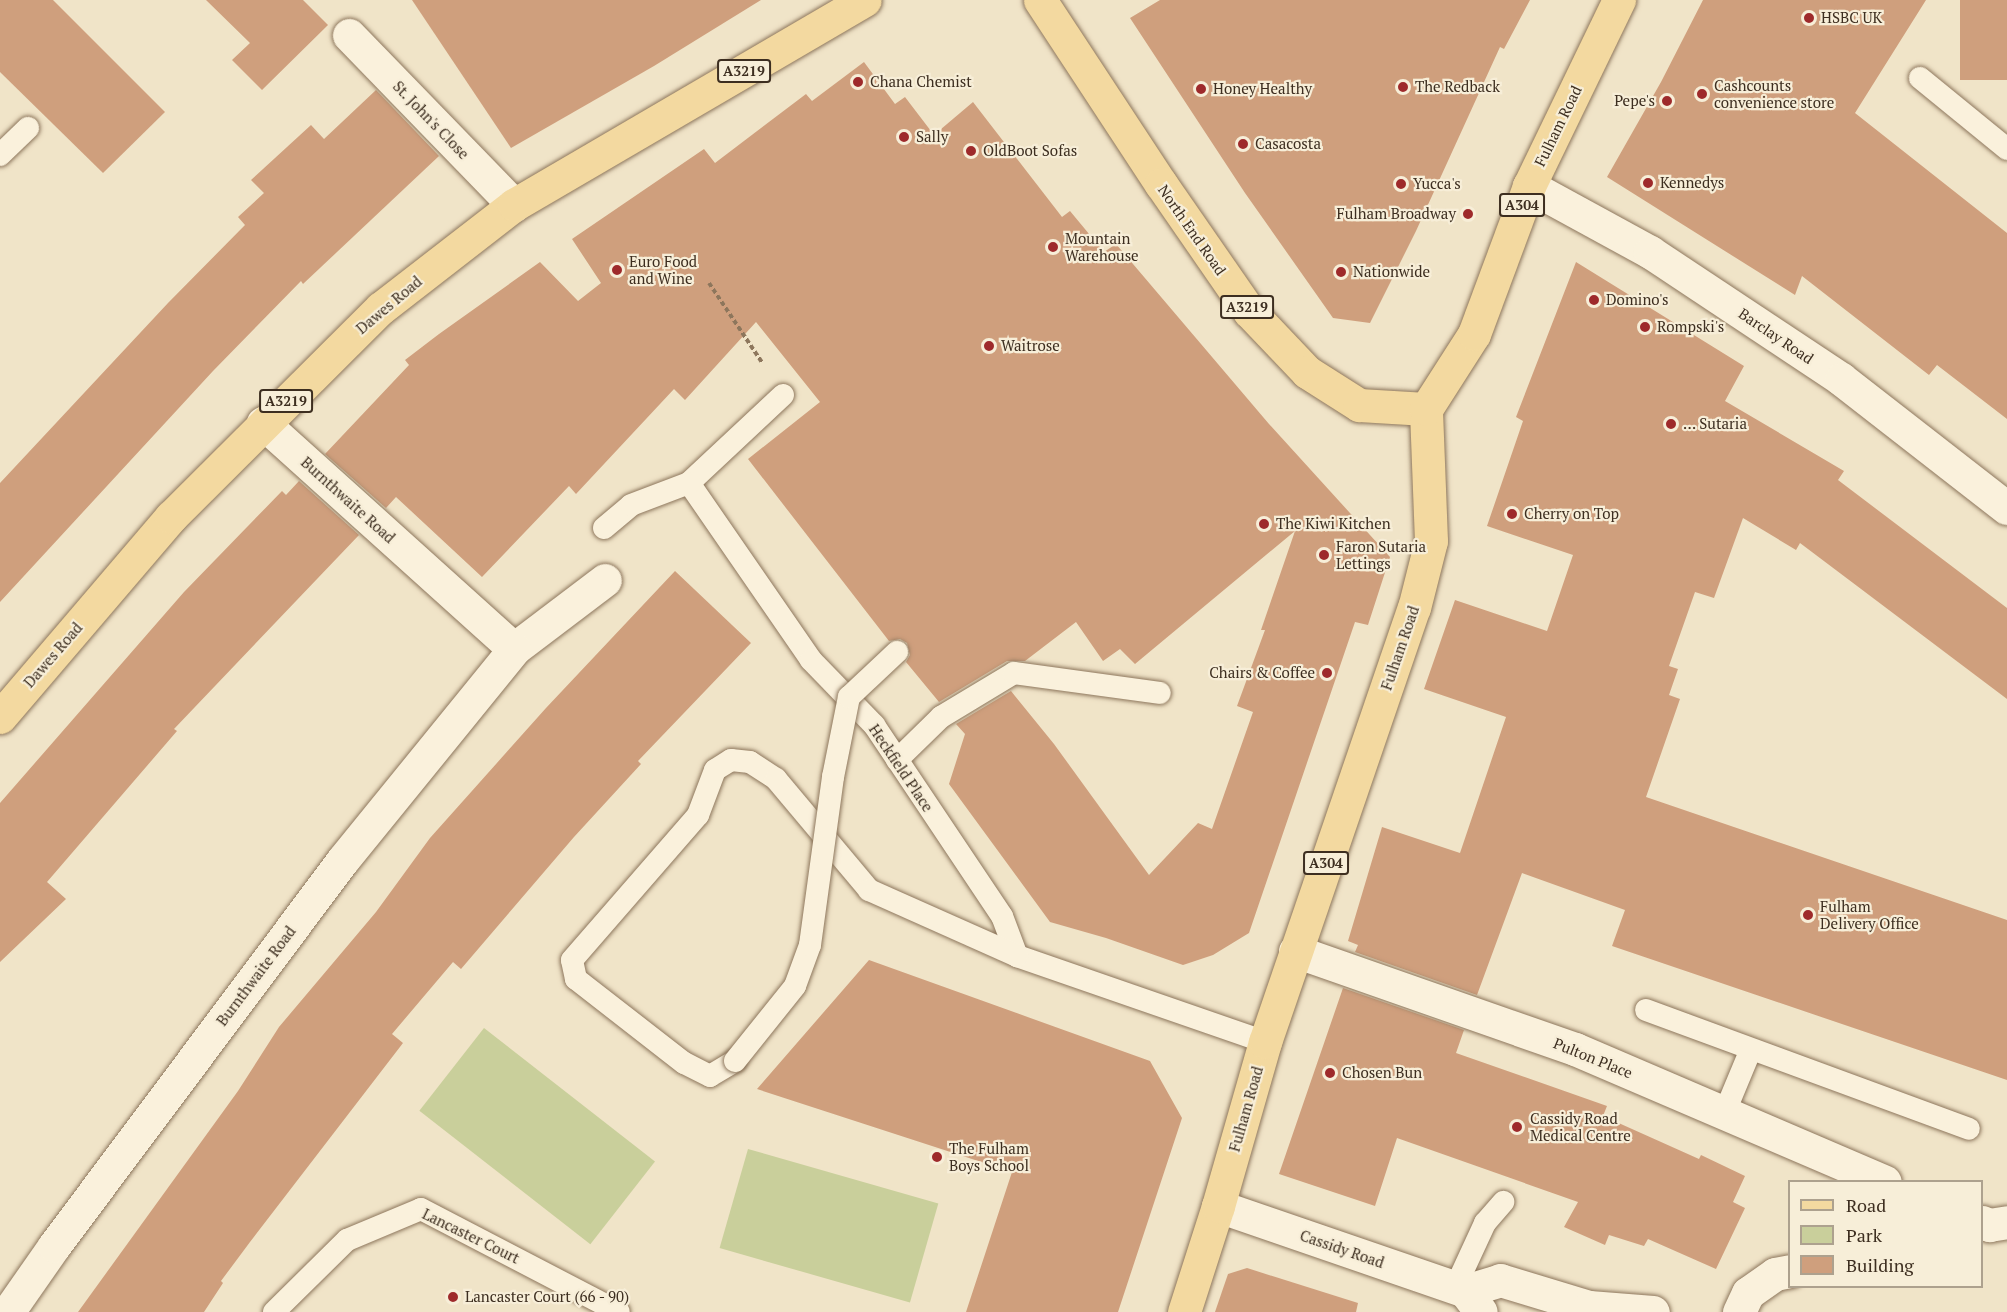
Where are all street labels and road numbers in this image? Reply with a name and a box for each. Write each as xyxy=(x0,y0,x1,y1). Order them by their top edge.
road number: A3219 xyxy=(717,60,771,82)
street label: St. John's Close xyxy=(389,77,473,163)
street label: Fulham Road xyxy=(1531,83,1585,169)
street label: North End Road xyxy=(1154,181,1230,279)
road number: A304 xyxy=(1498,194,1546,216)
street label: Dawes Road xyxy=(353,272,425,338)
road number: A3219 xyxy=(1220,296,1274,318)
street label: Barclay Road xyxy=(1735,304,1817,368)
road number: A3219 xyxy=(259,390,313,412)
street label: Burnthwaite Road xyxy=(297,453,399,547)
street label: Fulham Road xyxy=(1377,604,1423,692)
street label: Dawes Road xyxy=(20,619,86,691)
street label: Heckfield Place xyxy=(865,721,937,815)
road number: A304 xyxy=(1302,852,1350,874)
street label: Burnthwaite Road xyxy=(213,923,299,1029)
street label: Pulton Place xyxy=(1551,1034,1635,1082)
street label: Fulham Road xyxy=(1225,1064,1267,1154)
street label: Lancaster Court xyxy=(419,1205,523,1267)
street label: Cassidy Road xyxy=(1298,1226,1386,1272)

